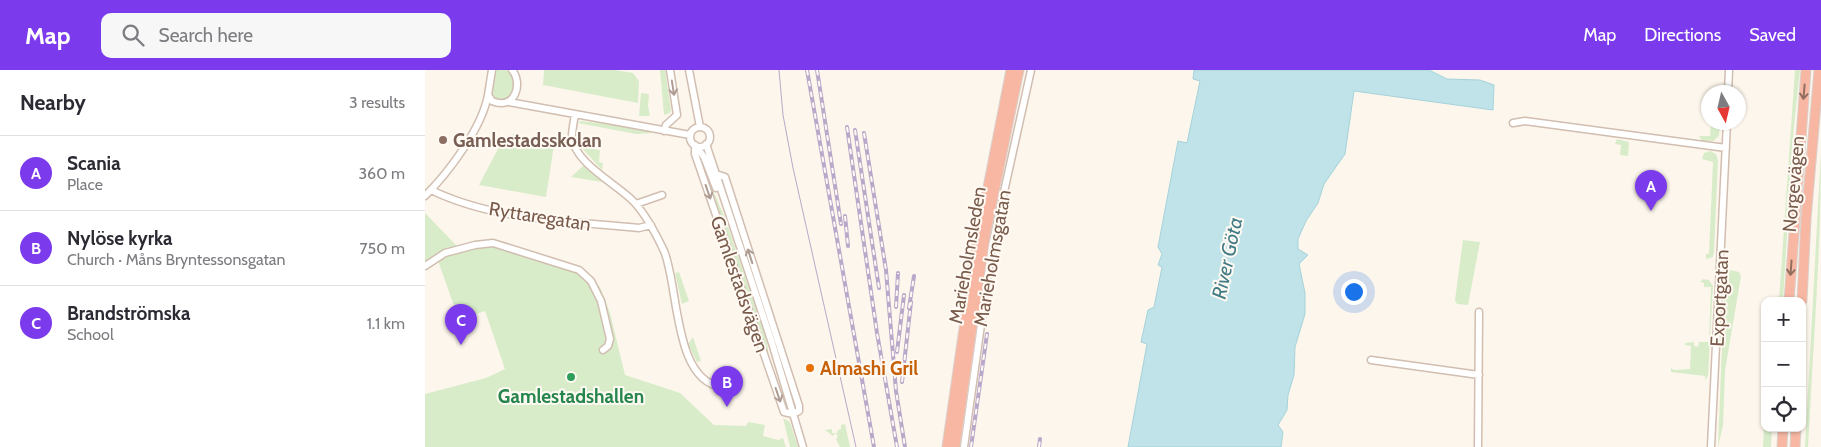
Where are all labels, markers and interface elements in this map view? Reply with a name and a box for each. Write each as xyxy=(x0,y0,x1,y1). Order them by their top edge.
search box xyxy=(101,13,451,58)
text: Map xyxy=(25,21,71,50)
icon: search xyxy=(119,21,147,49)
text: Search here xyxy=(159,24,253,47)
text: Map xyxy=(1583,24,1616,46)
text: Directions xyxy=(1644,24,1721,46)
text: Saved xyxy=(1749,24,1796,46)
one-way arrow xyxy=(668,80,678,96)
one-way arrow xyxy=(1799,84,1808,100)
north arrow xyxy=(1701,85,1746,130)
text: Nearby xyxy=(20,90,86,115)
text: 3 results xyxy=(349,93,405,112)
place label: Gamlestadsskolan xyxy=(453,129,602,152)
marker: Gamlestadsskolan xyxy=(437,134,449,146)
street label: Norgevägen xyxy=(1778,135,1809,233)
text: Scania xyxy=(67,152,121,175)
text: A xyxy=(31,164,41,183)
text: 360 m xyxy=(358,164,405,183)
pin: A xyxy=(1635,170,1667,211)
text: Place xyxy=(67,175,103,194)
one-way arrow xyxy=(704,183,713,199)
street label: Marieholmsleden xyxy=(944,185,991,326)
street label: Marieholmsgatan xyxy=(969,188,1016,328)
street label: Ryttaregatan xyxy=(487,197,593,236)
street label: Gamlestadsvägen xyxy=(705,213,774,355)
water label: River Göta xyxy=(1207,215,1247,301)
text: Nylöse kyrka xyxy=(67,227,173,250)
text: B xyxy=(31,239,41,258)
text: 750 m xyxy=(359,239,405,258)
one-way arrow xyxy=(745,249,754,265)
street label: Exportgatan xyxy=(1705,249,1734,347)
text: Church · Måns Bryntessonsgatan xyxy=(67,250,286,269)
one-way arrow xyxy=(1787,260,1796,276)
your location xyxy=(1341,279,1367,305)
map controls xyxy=(1761,297,1806,432)
button: + xyxy=(1761,297,1806,342)
text: Brandströmska xyxy=(67,302,190,325)
pin: C xyxy=(445,304,477,345)
text: C xyxy=(31,314,41,333)
text: 1.1 km xyxy=(367,314,405,333)
text: School xyxy=(67,325,114,344)
button: − xyxy=(1761,342,1806,387)
place label: Almashi Gril xyxy=(820,357,918,380)
marker: Almashi Gril xyxy=(804,362,816,374)
pin: B xyxy=(711,366,743,407)
marker: Gamlestadshallen xyxy=(565,371,577,383)
place label: Gamlestadshallen xyxy=(498,385,644,408)
one-way arrow xyxy=(774,387,783,402)
button: locate xyxy=(1761,387,1806,432)

